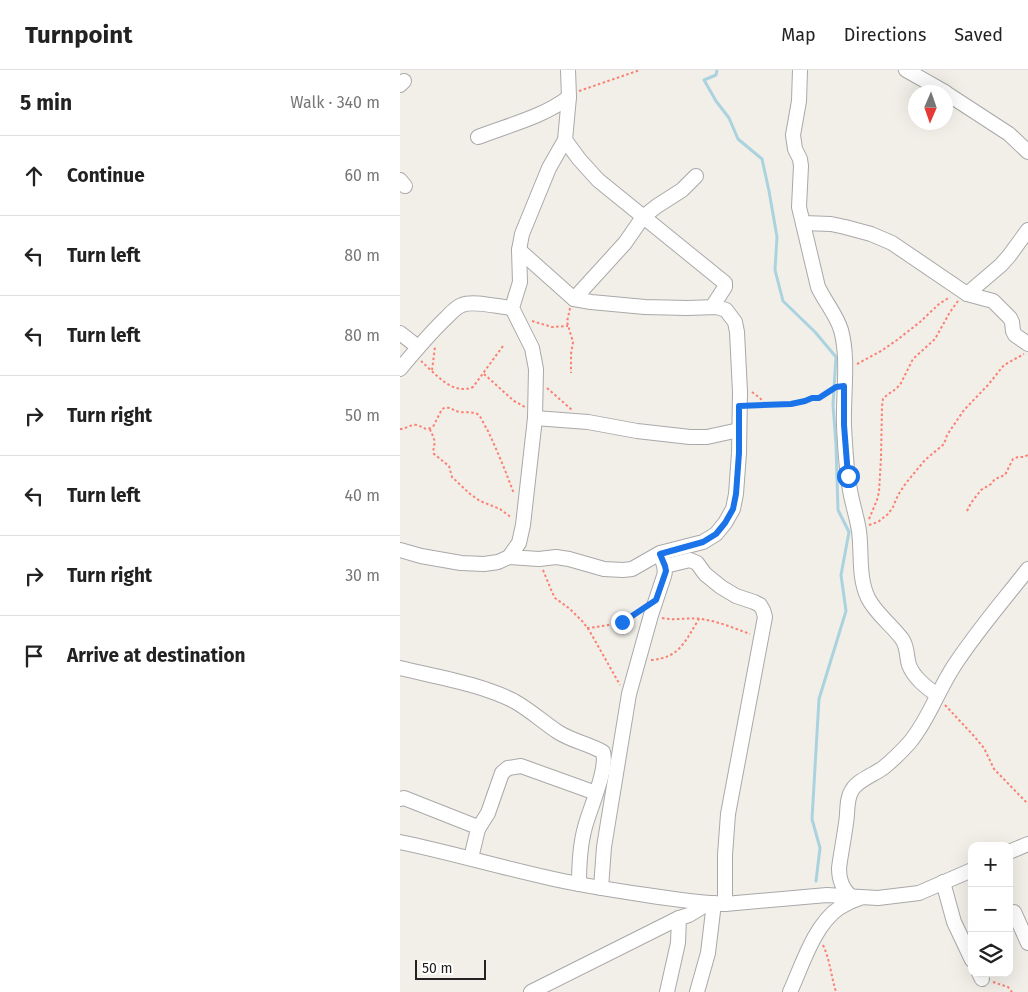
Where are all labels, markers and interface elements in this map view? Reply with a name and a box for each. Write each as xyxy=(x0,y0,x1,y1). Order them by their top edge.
text: Turnpoint xyxy=(25,21,132,49)
text: Map xyxy=(781,24,816,46)
text: Directions xyxy=(844,24,926,46)
text: Saved xyxy=(954,24,1003,46)
north arrow xyxy=(908,85,953,130)
text: 5 min xyxy=(20,90,72,116)
text: Walk · 340 m xyxy=(290,93,380,112)
icon: ahead xyxy=(20,162,48,190)
text: Continue xyxy=(67,164,145,187)
text: 60 m xyxy=(345,166,380,185)
icon: left xyxy=(20,242,48,270)
text: Turn left xyxy=(67,244,141,267)
text: 80 m xyxy=(344,246,380,265)
icon: left xyxy=(20,322,48,350)
text: Turn left xyxy=(67,324,141,347)
text: 80 m xyxy=(344,326,380,345)
icon: right xyxy=(20,402,48,430)
text: Turn right xyxy=(67,404,152,427)
text: 50 m xyxy=(345,406,380,425)
route start xyxy=(837,465,860,488)
icon: left xyxy=(20,482,48,510)
text: Turn left xyxy=(67,484,141,507)
text: 40 m xyxy=(345,486,380,505)
icon: right xyxy=(20,562,48,590)
text: Turn right xyxy=(67,564,152,587)
text: 30 m xyxy=(345,566,380,585)
route end xyxy=(611,611,634,634)
icon: arrive xyxy=(20,642,48,670)
text: Arrive at destination xyxy=(67,644,246,667)
map controls xyxy=(968,842,1013,977)
button: + xyxy=(968,842,1013,887)
button: − xyxy=(968,887,1013,932)
button: layers xyxy=(968,932,1013,977)
scale bar xyxy=(415,957,486,980)
text: 50 m xyxy=(422,960,453,977)

